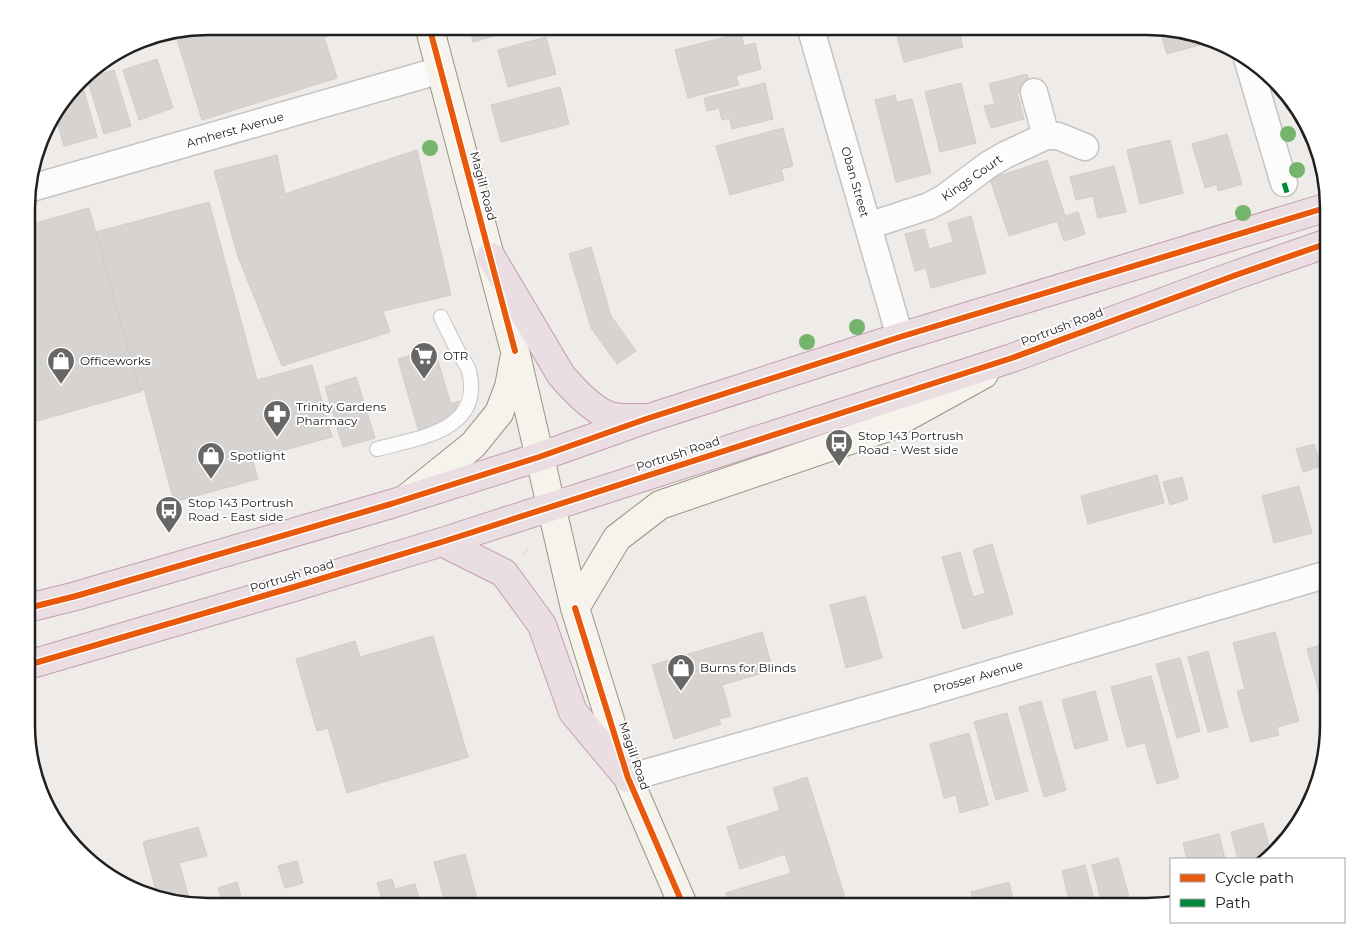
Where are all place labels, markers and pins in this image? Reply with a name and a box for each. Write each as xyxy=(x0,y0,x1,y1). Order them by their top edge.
supermarket icon: OTR xyxy=(409,341,439,380)
shop icon: Officeworks xyxy=(46,346,76,385)
place label: OTR xyxy=(443,348,469,363)
place label: Officeworks xyxy=(80,353,151,368)
pharmacy icon: Trinity Gardens Pharmacy xyxy=(262,399,292,438)
place label: Trinity Gardens Pharmacy xyxy=(296,399,387,428)
bus stop icon: Stop 143 Portrush Road - West side xyxy=(824,428,854,467)
place label: Stop 143 Portrush Road - West side xyxy=(858,428,964,457)
shop icon: Spotlight xyxy=(196,441,226,480)
place label: Spotlight xyxy=(230,448,286,463)
bus stop icon: Stop 143 Portrush Road - East side xyxy=(154,495,184,534)
place label: Stop 143 Portrush Road - East side xyxy=(188,495,294,524)
shop icon: Burns for Blinds xyxy=(666,653,696,692)
place label: Burns for Blinds xyxy=(700,660,796,675)

